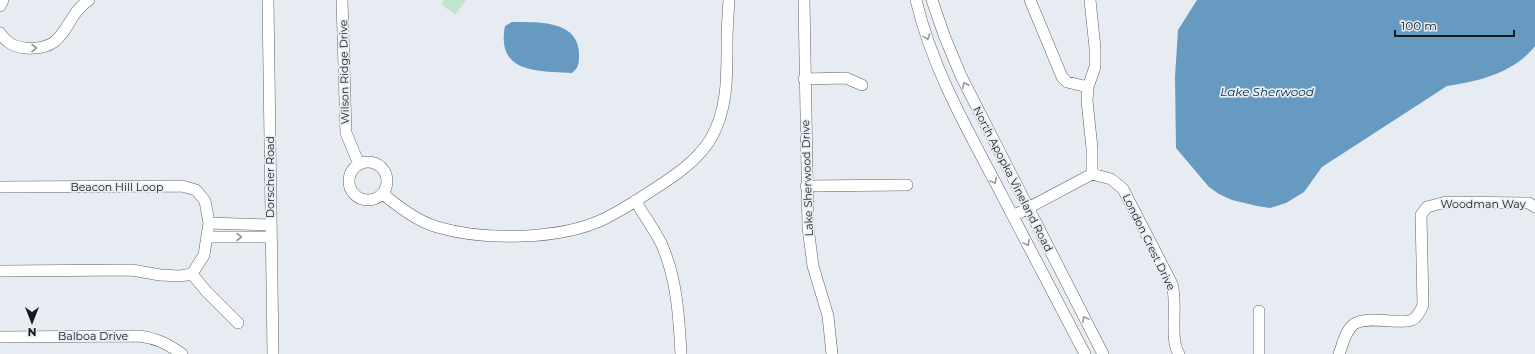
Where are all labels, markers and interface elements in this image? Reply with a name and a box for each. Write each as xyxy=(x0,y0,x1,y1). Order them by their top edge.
scale bar xyxy=(1395,12,1514,38)
text: 100 m xyxy=(1401,18,1437,33)
street label: Wilson Ridge Drive xyxy=(336,19,352,125)
one-way arrow xyxy=(922,34,931,41)
one-way arrow xyxy=(31,44,37,52)
one-way arrow xyxy=(962,82,970,89)
water label: Lake Sherwood xyxy=(1220,84,1315,99)
street label: North Apopka Vineland Road xyxy=(970,104,1056,254)
street label: Lake Sherwood Drive xyxy=(798,119,816,237)
street label: Dorscher Road xyxy=(263,136,277,218)
one-way arrow xyxy=(989,177,997,184)
street label: Beacon Hill Loop xyxy=(71,180,163,194)
street label: London Crest Drive xyxy=(1120,191,1179,293)
street label: Woodman Way xyxy=(1440,197,1526,211)
one-way arrow xyxy=(236,233,242,241)
one-way arrow xyxy=(1022,239,1030,247)
north arrow xyxy=(12,302,52,342)
one-way arrow xyxy=(1082,316,1090,324)
text: N xyxy=(28,325,36,339)
street label: Balboa Drive xyxy=(58,329,128,343)

